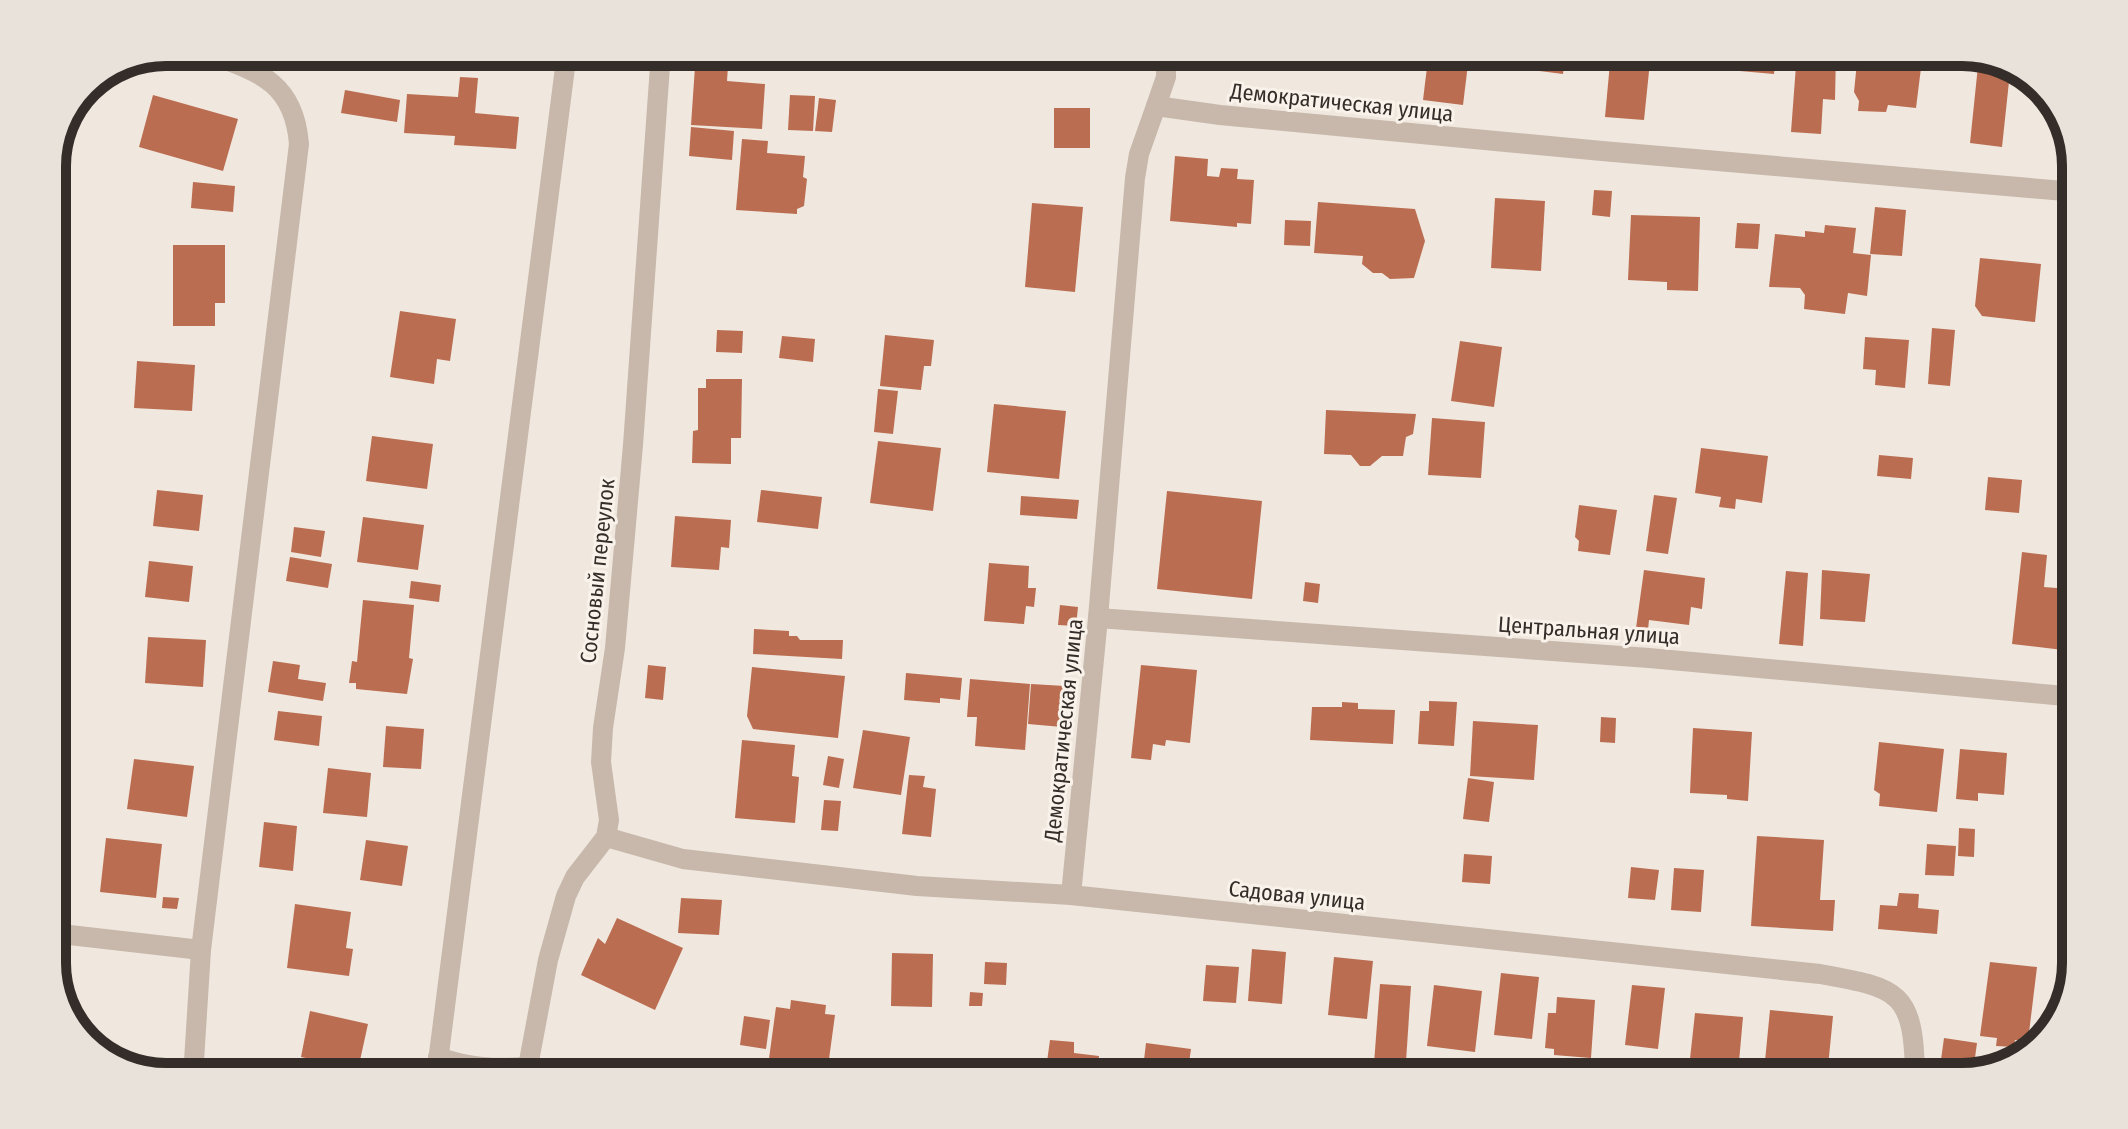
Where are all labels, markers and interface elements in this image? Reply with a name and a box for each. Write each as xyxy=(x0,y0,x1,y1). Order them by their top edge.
street label: Демократическая улица xyxy=(1228,77,1455,128)
street label: Сосновый переулок xyxy=(574,477,621,665)
street label: Центральная улица xyxy=(1497,611,1681,650)
street label: Демократическая улица xyxy=(1038,617,1089,844)
street label: Садовая улица xyxy=(1227,875,1367,916)

